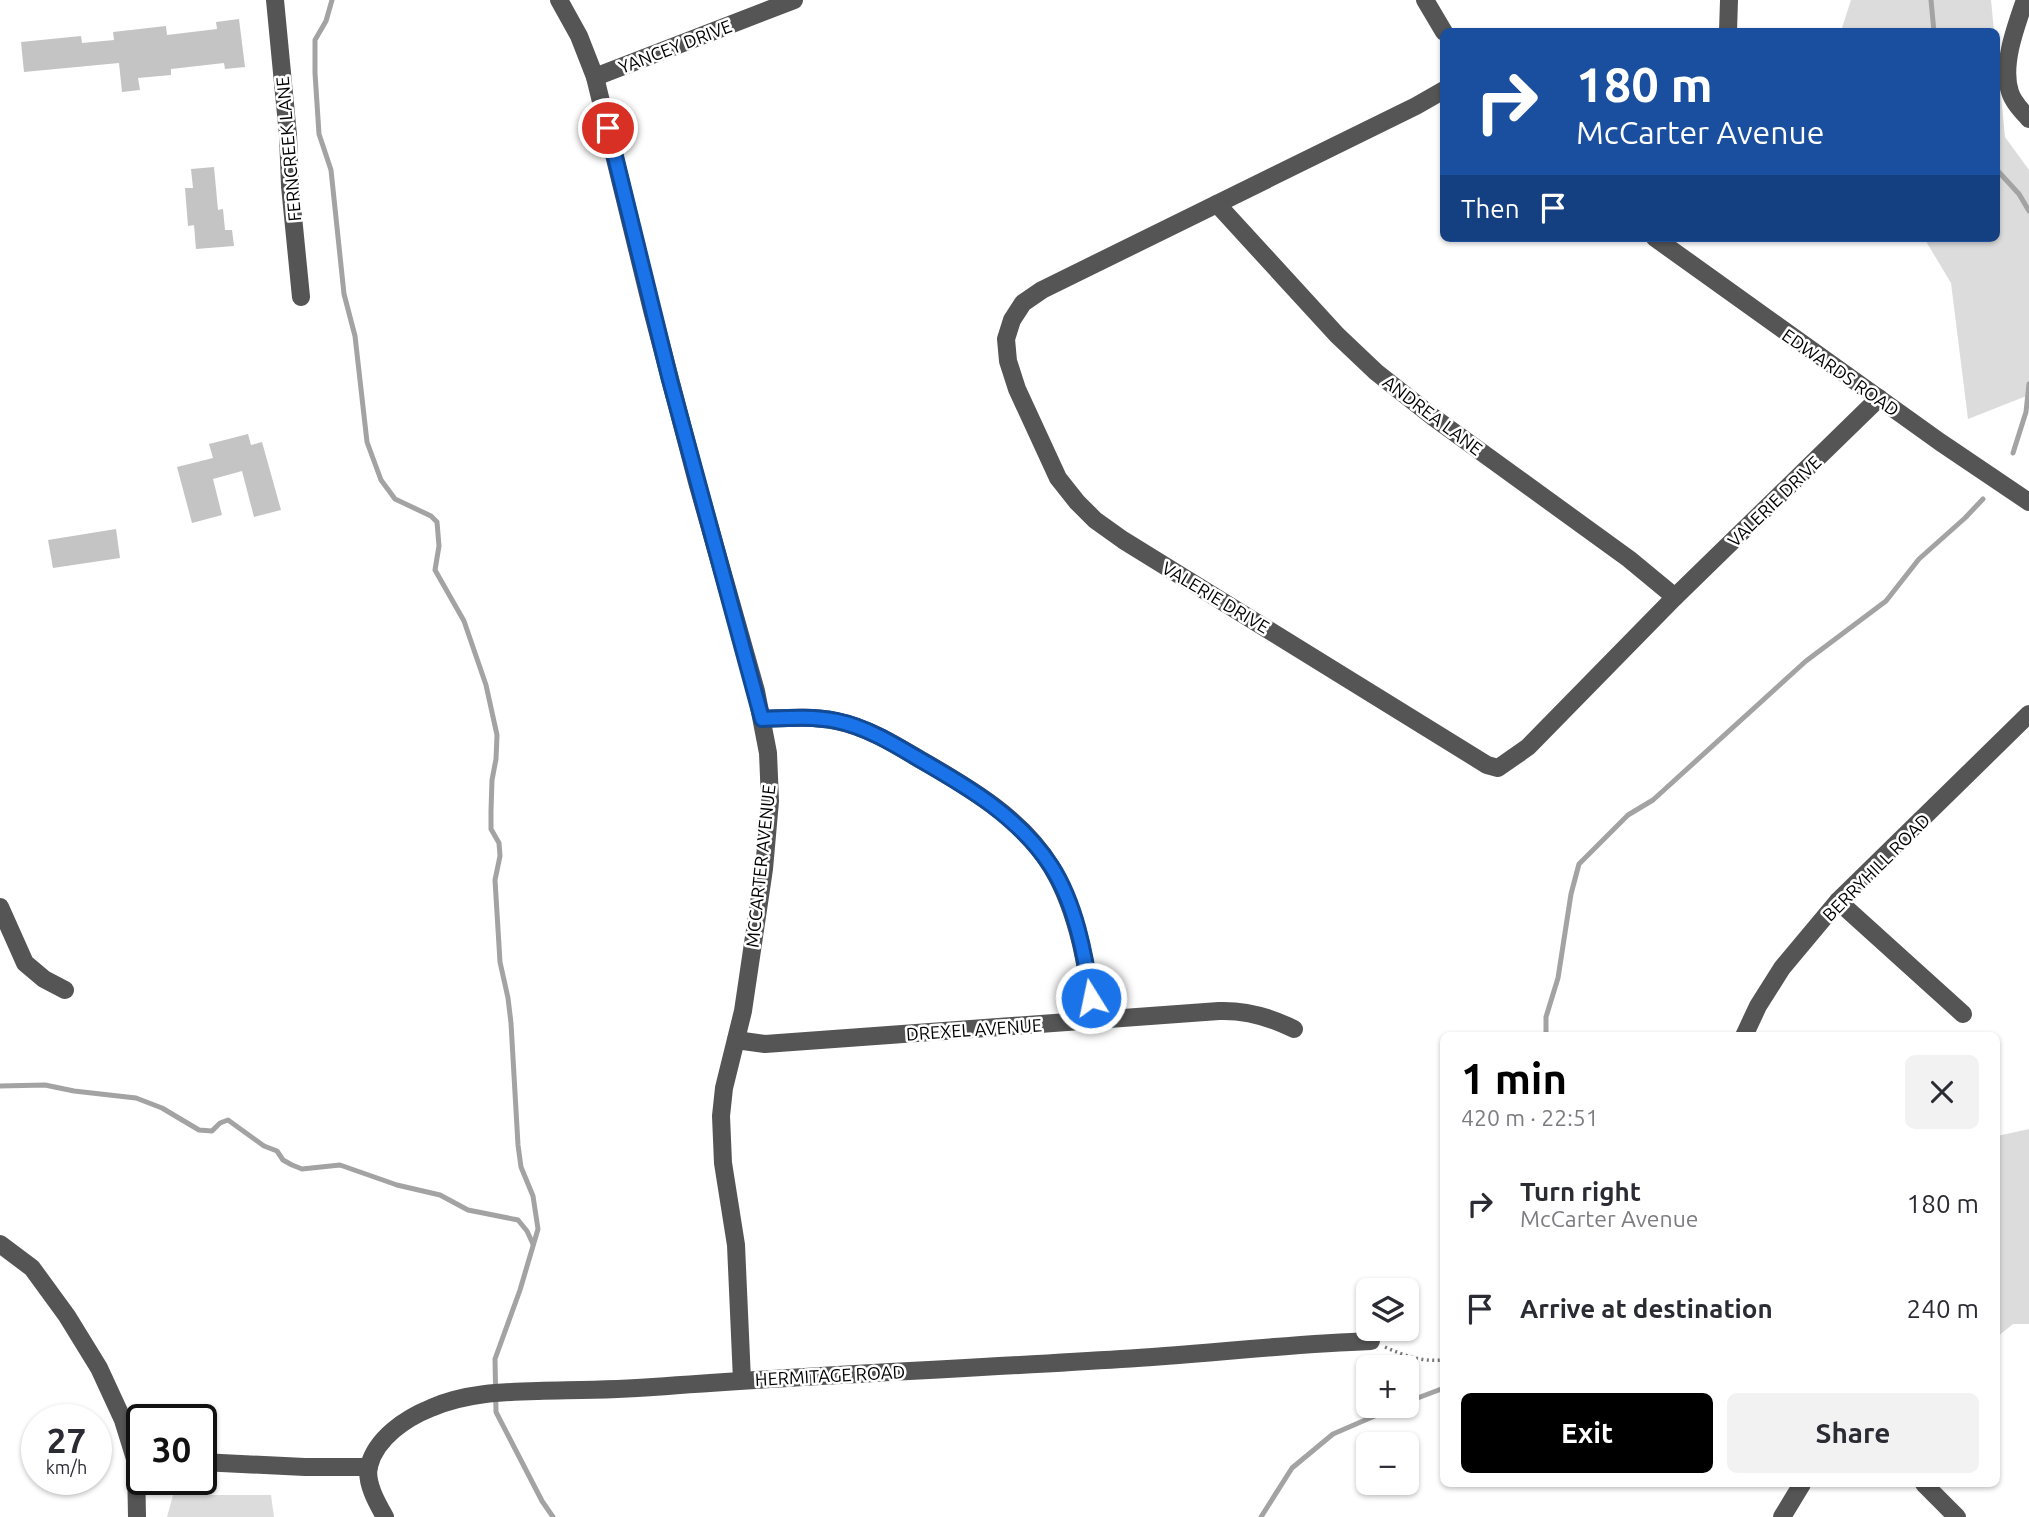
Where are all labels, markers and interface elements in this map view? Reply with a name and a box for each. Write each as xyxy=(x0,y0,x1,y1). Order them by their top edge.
street label: YANCEY DRIVE xyxy=(616,15,734,77)
icon: right xyxy=(1461,56,1552,147)
text: 180 m xyxy=(1576,56,1713,111)
street label: FERNCREEK LANE xyxy=(272,76,304,222)
pin xyxy=(578,98,638,158)
icon: arrive xyxy=(589,109,627,147)
text: McCarter Avenue xyxy=(1576,114,1824,150)
icon: arrive xyxy=(1534,189,1572,227)
text: Then xyxy=(1461,194,1520,223)
street label: EDWARDS ROAD xyxy=(1779,324,1903,420)
street label: ANDREA LANE xyxy=(1379,371,1487,459)
street label: VALERIE DRIVE xyxy=(1723,452,1825,550)
street label: VALERIE DRIVE xyxy=(1159,557,1273,637)
street label: MCCARTER AVENUE xyxy=(741,783,779,949)
street label: BERRYHILL ROAD xyxy=(1818,809,1934,925)
position arrow xyxy=(1054,961,1128,1035)
street label: DREXEL AVENUE xyxy=(905,1014,1043,1044)
text: 1 min xyxy=(1461,1055,1567,1102)
button: close xyxy=(1905,1055,1979,1129)
text: 420 m · 22:51 xyxy=(1461,1105,1599,1130)
text: Turn right xyxy=(1520,1177,1641,1206)
icon: right xyxy=(1461,1185,1499,1223)
text: 180 m xyxy=(1907,1189,1979,1218)
text: McCarter Avenue xyxy=(1520,1206,1699,1231)
map controls xyxy=(1356,1278,1419,1495)
button: layers xyxy=(1356,1278,1419,1341)
icon: arrive xyxy=(1461,1290,1499,1328)
text: Arrive at destination xyxy=(1520,1294,1773,1323)
text: 240 m xyxy=(1907,1294,1979,1323)
button: + xyxy=(1356,1355,1419,1418)
street label: HERMITAGE ROAD xyxy=(754,1361,906,1389)
button: Exit xyxy=(1461,1393,1713,1473)
button: Share xyxy=(1727,1393,1979,1473)
speed limit sign: 30 xyxy=(126,1404,217,1495)
text: 27 xyxy=(47,1420,86,1460)
button: − xyxy=(1356,1432,1419,1495)
text: km/h xyxy=(46,1457,87,1477)

